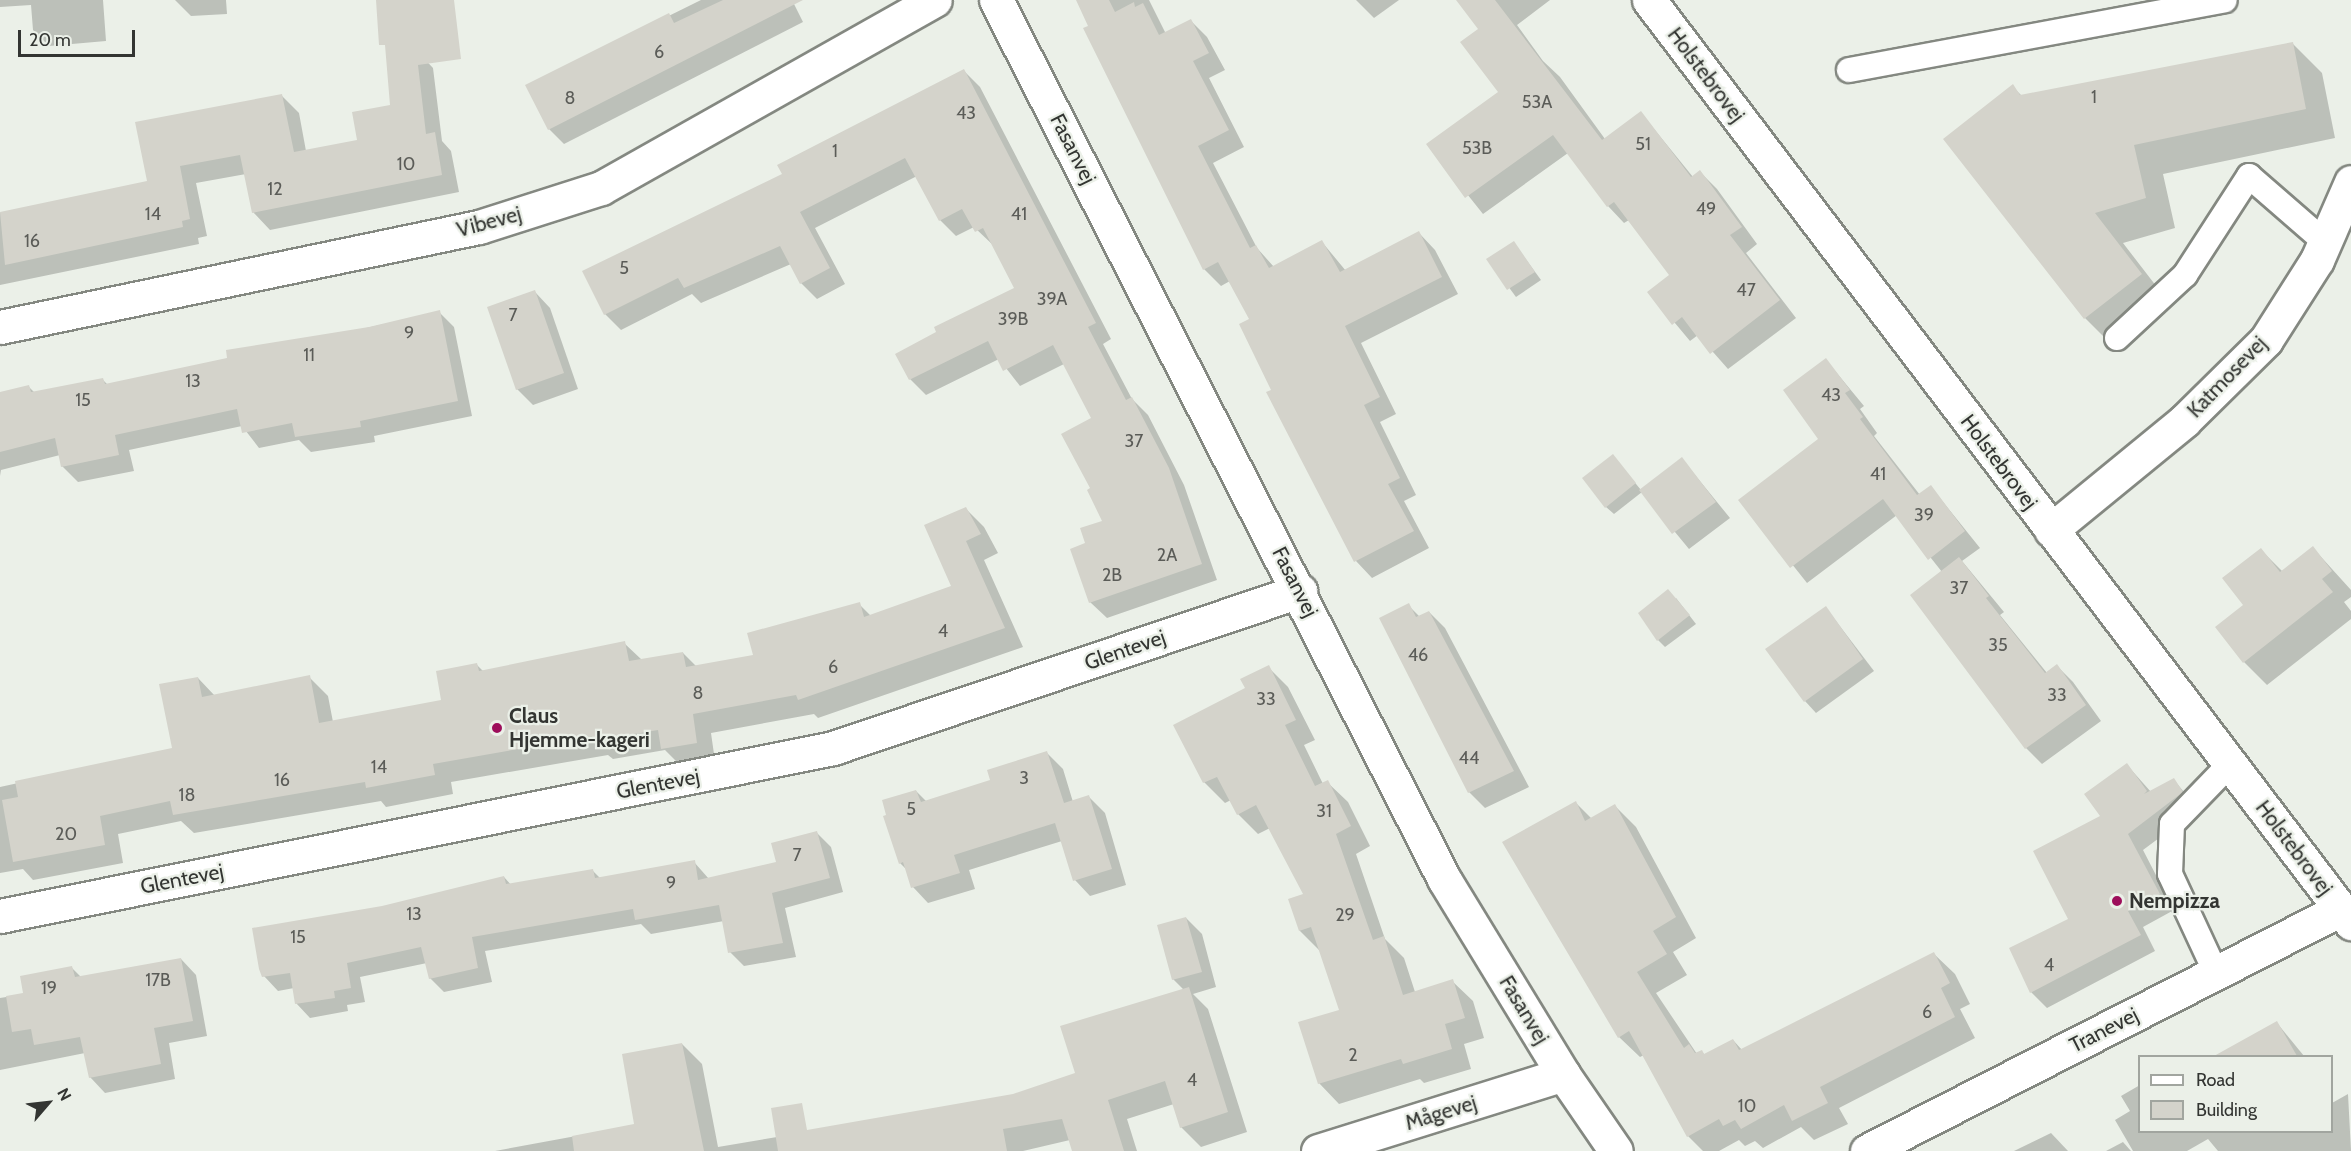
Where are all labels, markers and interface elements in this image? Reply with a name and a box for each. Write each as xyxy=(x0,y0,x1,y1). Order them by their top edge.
scale bar xyxy=(21,18,138,56)
street label: Holstebrovej xyxy=(1662,23,1750,127)
text: 20 m xyxy=(29,29,71,51)
house number: 6 xyxy=(654,41,664,63)
house number: 1 xyxy=(2091,86,2097,108)
house number: 8 xyxy=(565,87,575,109)
house number: 53A xyxy=(1522,91,1552,113)
house number: 43 xyxy=(956,102,976,124)
street label: Fasanvej xyxy=(1045,110,1101,188)
house number: 51 xyxy=(1635,133,1651,155)
house number: 53B xyxy=(1462,137,1492,159)
house number: 1 xyxy=(832,140,838,162)
house number: 10 xyxy=(397,153,415,175)
house number: 12 xyxy=(267,178,283,200)
house number: 49 xyxy=(1696,198,1716,220)
street label: Vibevej xyxy=(454,201,524,243)
house number: 14 xyxy=(145,203,161,225)
house number: 41 xyxy=(1011,203,1027,225)
house number: 16 xyxy=(24,230,40,252)
house number: 5 xyxy=(619,257,629,279)
house number: 47 xyxy=(1736,279,1756,301)
house number: 39A xyxy=(1037,288,1067,310)
house number: 7 xyxy=(508,304,518,326)
house number: 39B xyxy=(998,308,1028,330)
house number: 9 xyxy=(404,322,414,344)
street label: Katmosevej xyxy=(2182,331,2272,423)
house number: 11 xyxy=(303,344,315,366)
house number: 13 xyxy=(185,370,201,392)
house number: 43 xyxy=(1821,384,1841,406)
house number: 15 xyxy=(75,389,91,411)
street label: Holstebrovej xyxy=(1955,410,2043,514)
house number: 37 xyxy=(1125,430,1143,452)
house number: 41 xyxy=(1870,463,1886,485)
house number: 39 xyxy=(1914,504,1934,526)
street label: Fasanvej xyxy=(1267,543,1323,621)
house number: 2A xyxy=(1157,544,1177,566)
house number: 2B xyxy=(1102,564,1122,586)
house number: 37 xyxy=(1950,577,1968,599)
house number: 4 xyxy=(938,620,948,642)
street label: Glentevej xyxy=(1081,624,1169,676)
house number: 35 xyxy=(1988,634,2008,656)
house number: 46 xyxy=(1408,644,1428,666)
house number: 6 xyxy=(828,656,838,678)
house number: 8 xyxy=(693,682,703,704)
house number: 33 xyxy=(2047,684,2067,706)
house number: 33 xyxy=(1256,688,1276,710)
place label: Claus Hjemme-kageri xyxy=(509,703,650,753)
marker: Claus Hjemme-kageri xyxy=(490,721,504,735)
house number: 44 xyxy=(1459,747,1479,769)
house number: 14 xyxy=(371,756,387,778)
street label: Glentevej xyxy=(614,764,702,804)
house number: 3 xyxy=(1019,767,1029,789)
house number: 16 xyxy=(274,769,290,791)
house number: 18 xyxy=(179,784,195,806)
street label: Holstebrovej xyxy=(2250,796,2338,900)
house number: 5 xyxy=(906,798,916,820)
house number: 31 xyxy=(1316,800,1332,822)
house number: 20 xyxy=(55,823,77,845)
house number: 7 xyxy=(792,844,802,866)
street label: Glentevej xyxy=(138,859,226,899)
house number: 9 xyxy=(666,872,676,894)
place label: Nempizza xyxy=(2129,888,2220,914)
marker: Nempizza xyxy=(2110,894,2124,908)
house number: 13 xyxy=(406,903,422,925)
house number: 29 xyxy=(1335,904,1355,926)
house number: 15 xyxy=(290,926,306,948)
house number: 4 xyxy=(2044,954,2054,976)
house number: 17B xyxy=(145,969,171,991)
street label: Fasanvej xyxy=(1494,971,1554,1049)
house number: 19 xyxy=(41,977,57,999)
house number: 6 xyxy=(1922,1001,1932,1023)
street label: Tranevej xyxy=(2065,1002,2143,1058)
house number: 2 xyxy=(1348,1044,1358,1066)
legend xyxy=(2138,1055,2333,1133)
house number: 4 xyxy=(1187,1069,1197,1091)
text: Road xyxy=(2196,1069,2235,1091)
north arrow xyxy=(18,1073,78,1133)
text: N xyxy=(53,1085,75,1104)
street label: Mågevej xyxy=(1402,1090,1480,1136)
house number: 10 xyxy=(1738,1095,1756,1117)
text: Building xyxy=(2196,1099,2257,1121)

